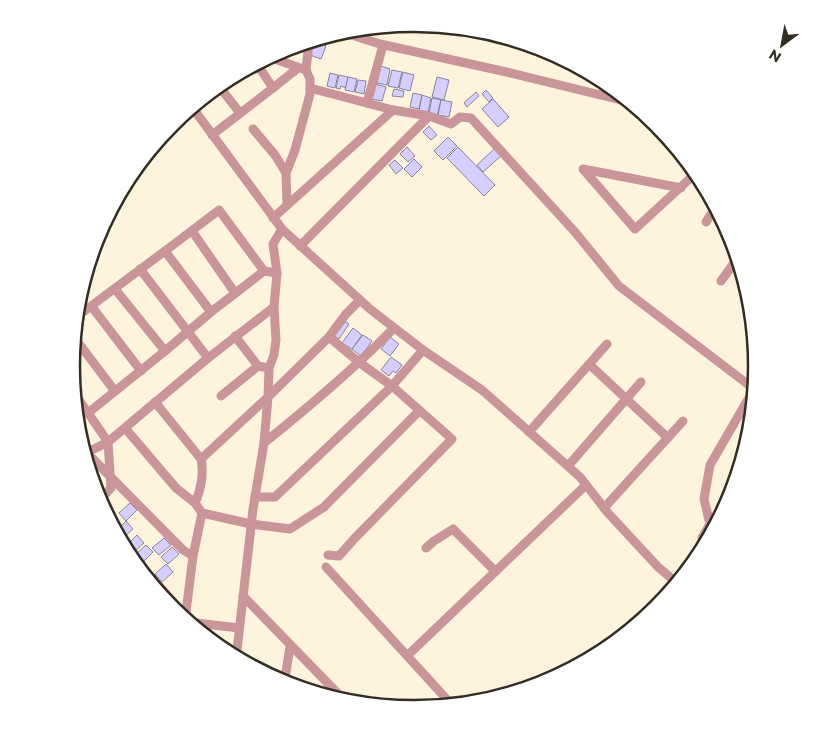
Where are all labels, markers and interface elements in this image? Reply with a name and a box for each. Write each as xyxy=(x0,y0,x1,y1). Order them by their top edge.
north arrow xyxy=(757,20,807,70)
text: N xyxy=(766,45,785,67)

